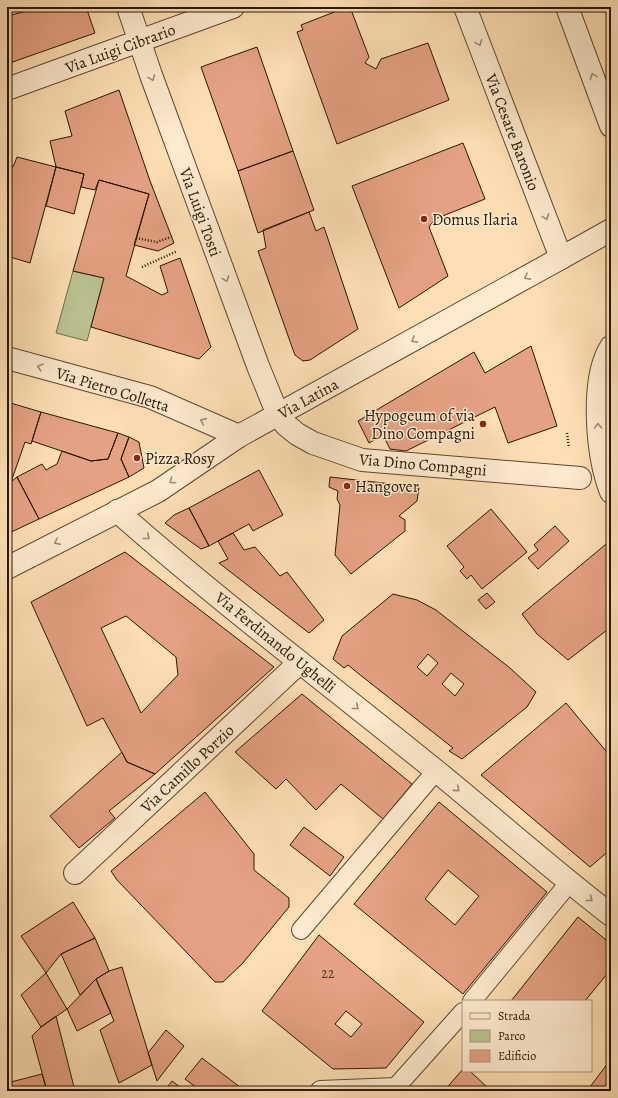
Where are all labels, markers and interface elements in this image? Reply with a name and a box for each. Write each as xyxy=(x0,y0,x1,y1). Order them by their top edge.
street label: Via Luigi Cibrario xyxy=(61,19,178,79)
one-way arrow xyxy=(474,40,482,47)
street label: Via Cesare Baronio xyxy=(479,70,544,194)
one-way arrow xyxy=(589,73,597,80)
one-way arrow xyxy=(147,74,156,81)
street label: Via Luigi Tosti xyxy=(173,164,226,260)
place label: Domus Ilaria xyxy=(432,209,519,231)
marker: Domus Ilaria xyxy=(419,214,429,224)
one-way arrow xyxy=(541,214,549,221)
one-way arrow xyxy=(524,272,532,279)
one-way arrow xyxy=(221,275,229,282)
one-way arrow xyxy=(411,335,418,342)
street label: Via Pietro Colletta xyxy=(52,362,173,418)
one-way arrow xyxy=(37,363,44,372)
street label: Via Latina xyxy=(273,373,343,425)
place label: Hypogeum of via Dino Compagni xyxy=(364,405,476,445)
one-way arrow xyxy=(200,417,207,425)
marker: Hypogeum of via Dino Compagni xyxy=(478,419,488,429)
one-way arrow xyxy=(594,423,602,429)
place label: Pizza Rosy xyxy=(145,448,215,470)
street label: Via Dino Compagni xyxy=(357,448,488,482)
marker: Pizza Rosy xyxy=(132,453,142,463)
one-way arrow xyxy=(169,476,176,484)
place label: Hangover xyxy=(355,476,419,498)
marker: Hangover xyxy=(342,481,352,491)
one-way arrow xyxy=(142,532,149,539)
one-way arrow xyxy=(54,537,61,545)
street label: Via Ferdinando Ughelli xyxy=(210,587,340,698)
one-way arrow xyxy=(352,703,359,710)
street label: Via Camillo Porzio xyxy=(135,720,239,819)
one-way arrow xyxy=(453,784,460,791)
one-way arrow xyxy=(585,894,592,901)
house number: 22 xyxy=(321,964,335,983)
legend xyxy=(462,1000,592,1072)
text: Strada xyxy=(498,1008,531,1024)
text: Parco xyxy=(498,1028,525,1044)
text: Edificio xyxy=(498,1048,536,1064)

